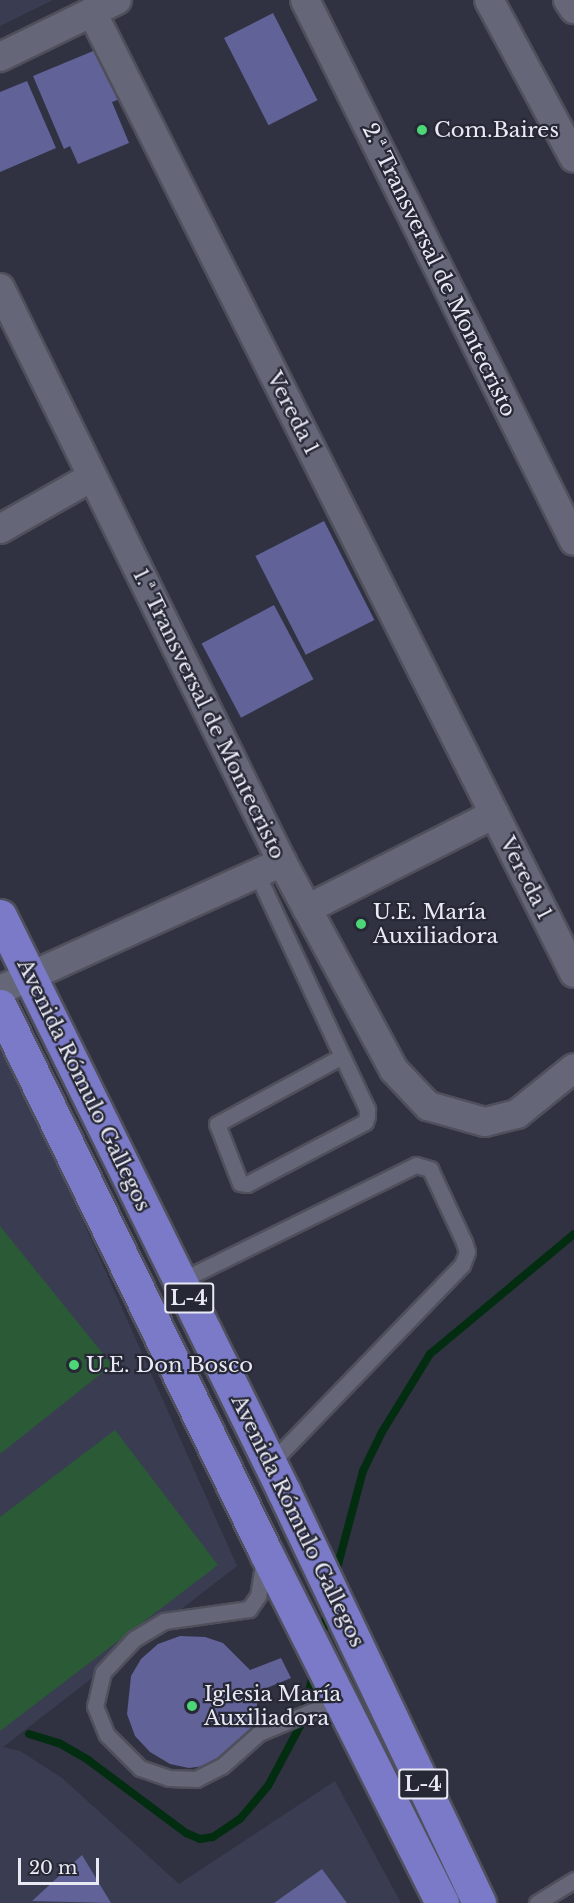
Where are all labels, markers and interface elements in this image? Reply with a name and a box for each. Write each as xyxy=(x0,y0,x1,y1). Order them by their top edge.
place label: Com.Baires xyxy=(434,117,559,143)
street label: 2.ª Transversal de Montecristo xyxy=(357,119,521,421)
marker: Com.Baires xyxy=(415,123,429,137)
street label: Vereda 1 xyxy=(261,367,325,459)
street label: 1.ª Transversal de Montecristo xyxy=(127,564,291,864)
street label: Vereda 1 xyxy=(494,832,558,924)
place label: U.E. María Auxiliadora xyxy=(373,899,498,949)
marker: U.E. María Auxiliadora xyxy=(354,917,368,931)
street label: Avenida Rómulo Gallegos xyxy=(12,955,156,1215)
road number: L-4 xyxy=(164,1281,214,1315)
place label: U.E. Don Bosco xyxy=(86,1352,253,1378)
marker: U.E. Don Bosco xyxy=(67,1358,81,1372)
street label: Avenida Rómulo Gallegos xyxy=(226,1391,370,1651)
place label: Iglesia María Auxiliadora xyxy=(204,1681,341,1731)
marker: Iglesia María Auxiliadora xyxy=(185,1699,199,1713)
road number: L-4 xyxy=(398,1767,448,1801)
scale bar xyxy=(21,1846,102,1884)
text: 20 m xyxy=(29,1857,77,1879)

